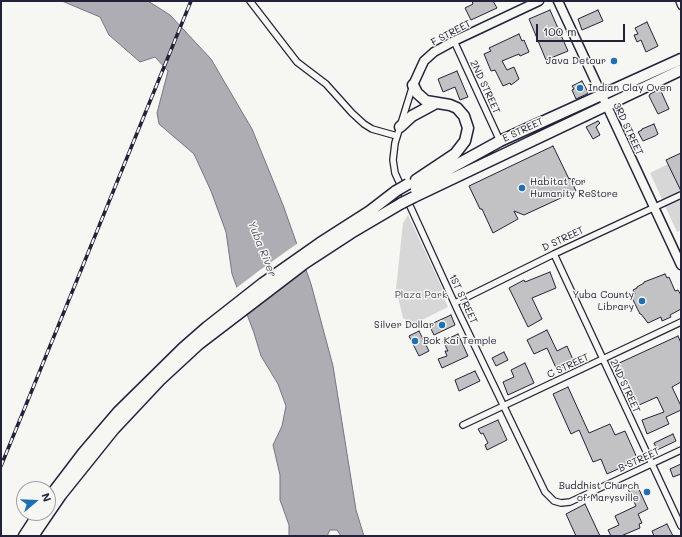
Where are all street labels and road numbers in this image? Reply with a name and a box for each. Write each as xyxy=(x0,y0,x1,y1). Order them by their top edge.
street label: F STREET xyxy=(429,18,473,48)
street label: 2ND STREET xyxy=(467,58,503,116)
street label: 3RD STREET xyxy=(611,101,645,157)
street label: E STREET xyxy=(501,115,545,145)
street label: D STREET xyxy=(540,224,586,254)
street label: 1ST STREET xyxy=(446,272,480,326)
street label: C STREET xyxy=(545,351,591,381)
street label: 2ND STREET xyxy=(607,357,643,415)
street label: B STREET xyxy=(617,445,661,475)

